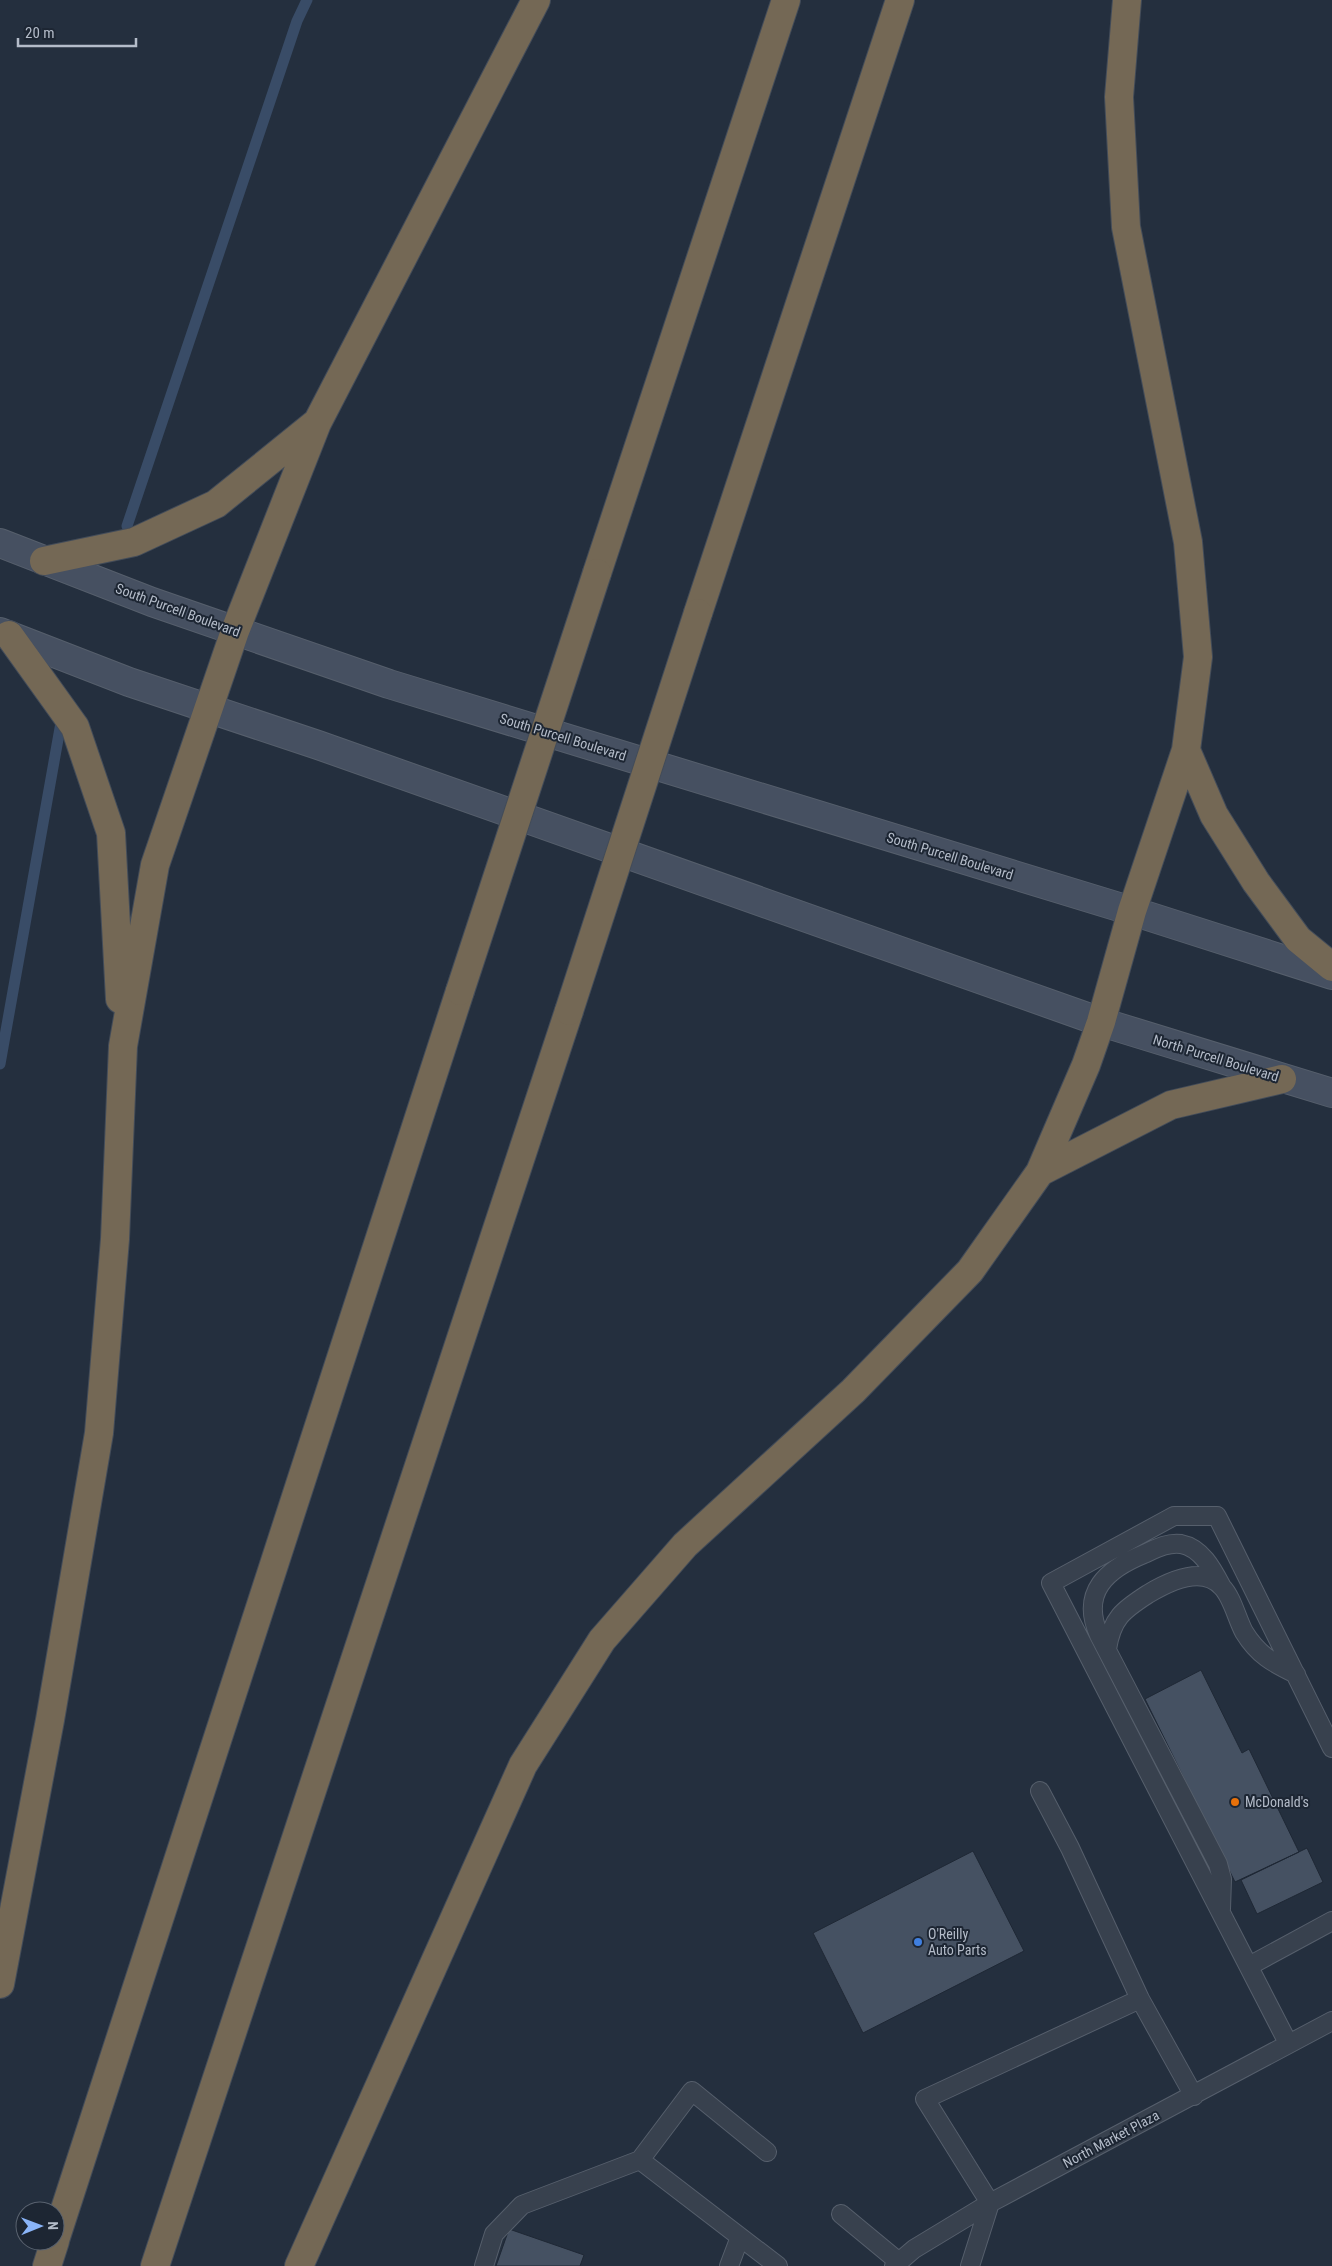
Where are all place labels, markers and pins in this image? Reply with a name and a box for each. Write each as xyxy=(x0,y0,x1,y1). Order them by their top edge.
place label: McDonald's xyxy=(1245,1794,1309,1810)
marker: McDonald's xyxy=(1229,1796,1241,1808)
place label: O'Reilly Auto Parts xyxy=(928,1926,987,1958)
marker: O'Reilly Auto Parts xyxy=(912,1936,924,1948)

